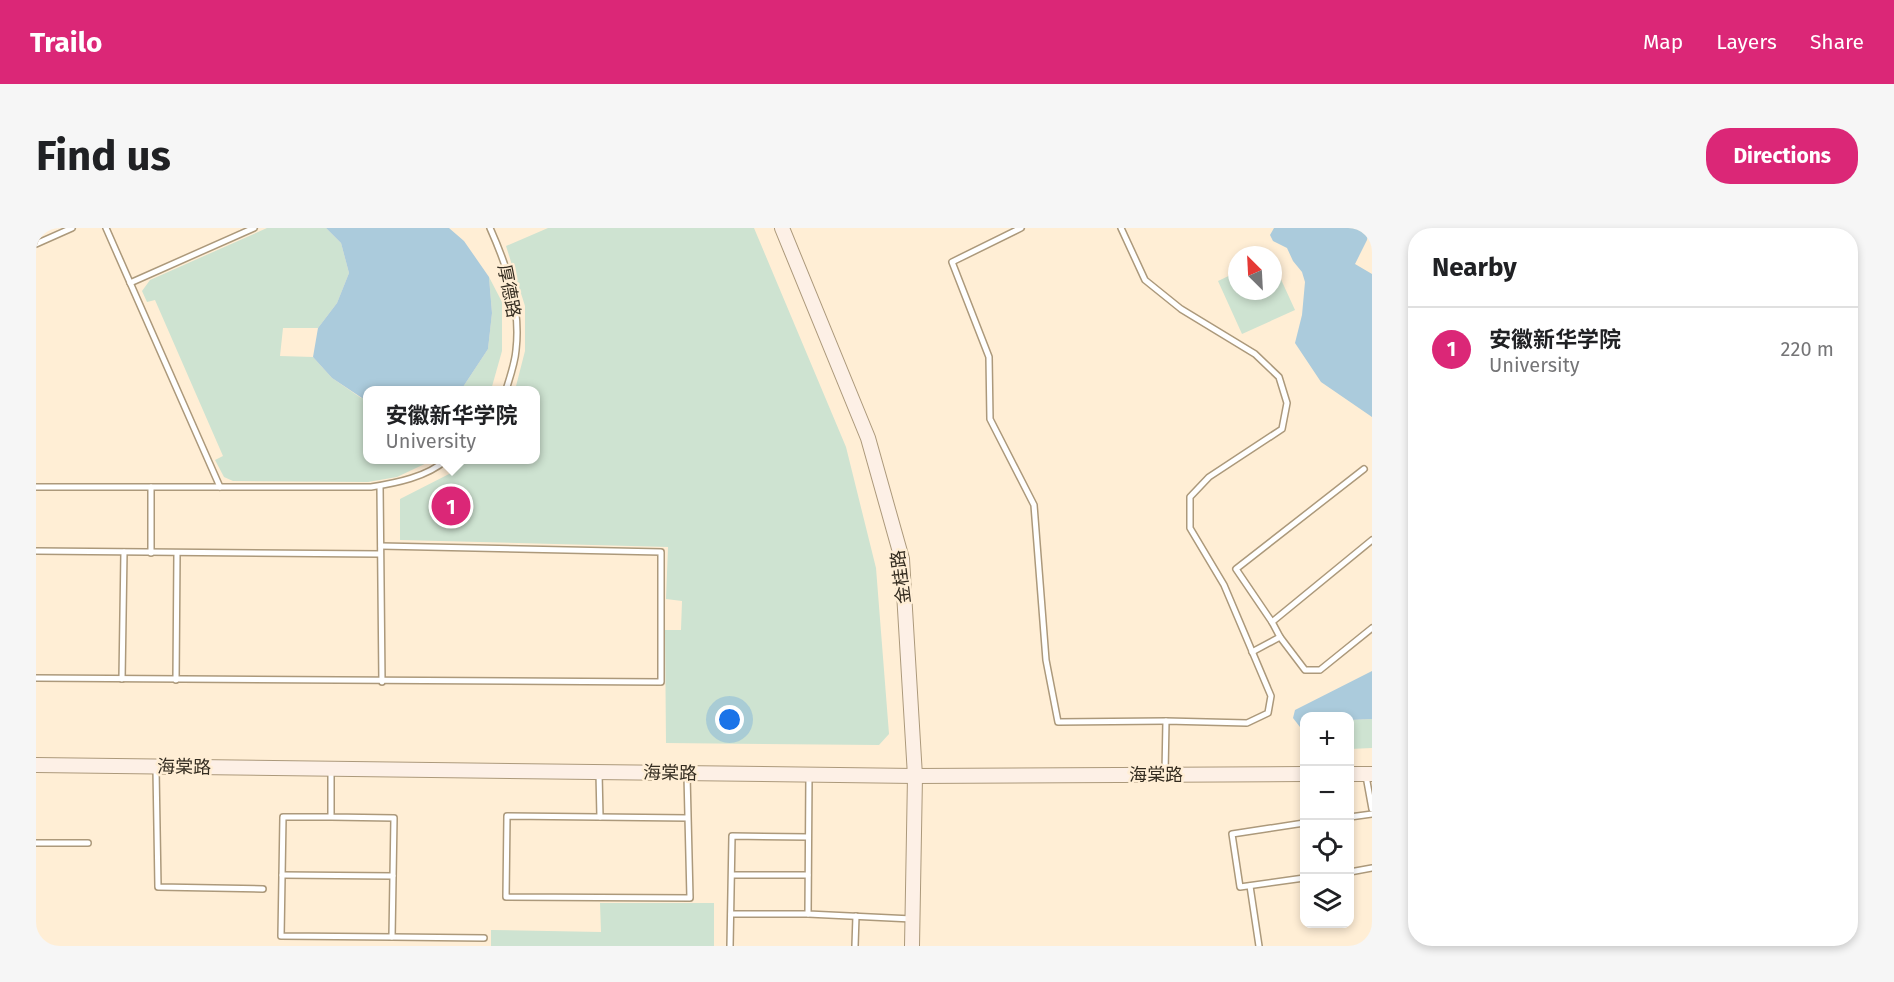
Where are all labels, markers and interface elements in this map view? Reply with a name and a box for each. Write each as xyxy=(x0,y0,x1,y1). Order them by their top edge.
text: Trailo xyxy=(30,26,102,59)
text: Map xyxy=(1643,29,1683,55)
text: Layers xyxy=(1716,29,1777,55)
text: Share xyxy=(1810,29,1864,55)
button: Directions xyxy=(1706,128,1858,184)
text: Find us xyxy=(36,131,171,181)
north arrow xyxy=(1228,246,1282,300)
text: Nearby xyxy=(1432,252,1517,283)
street label: 厚德路 xyxy=(493,262,525,320)
text: 安徽新华学院 xyxy=(1489,326,1621,353)
text: 1 xyxy=(1447,337,1456,361)
text: 220 m xyxy=(1781,337,1834,361)
text: University xyxy=(1489,353,1580,377)
popup xyxy=(363,386,540,464)
text: 安徽新华学院 xyxy=(385,402,518,429)
text: University xyxy=(385,429,476,453)
pin: 1 xyxy=(432,484,470,528)
street label: 金桂路 xyxy=(887,549,915,605)
your location xyxy=(715,705,744,734)
map controls xyxy=(1300,712,1354,928)
button: + xyxy=(1300,712,1354,766)
street label: 海棠路 xyxy=(157,756,211,778)
street label: 海棠路 xyxy=(643,762,697,784)
street label: 海棠路 xyxy=(1129,764,1183,786)
button: − xyxy=(1300,766,1354,820)
button: locate xyxy=(1300,820,1354,874)
button: layers xyxy=(1300,874,1354,928)

